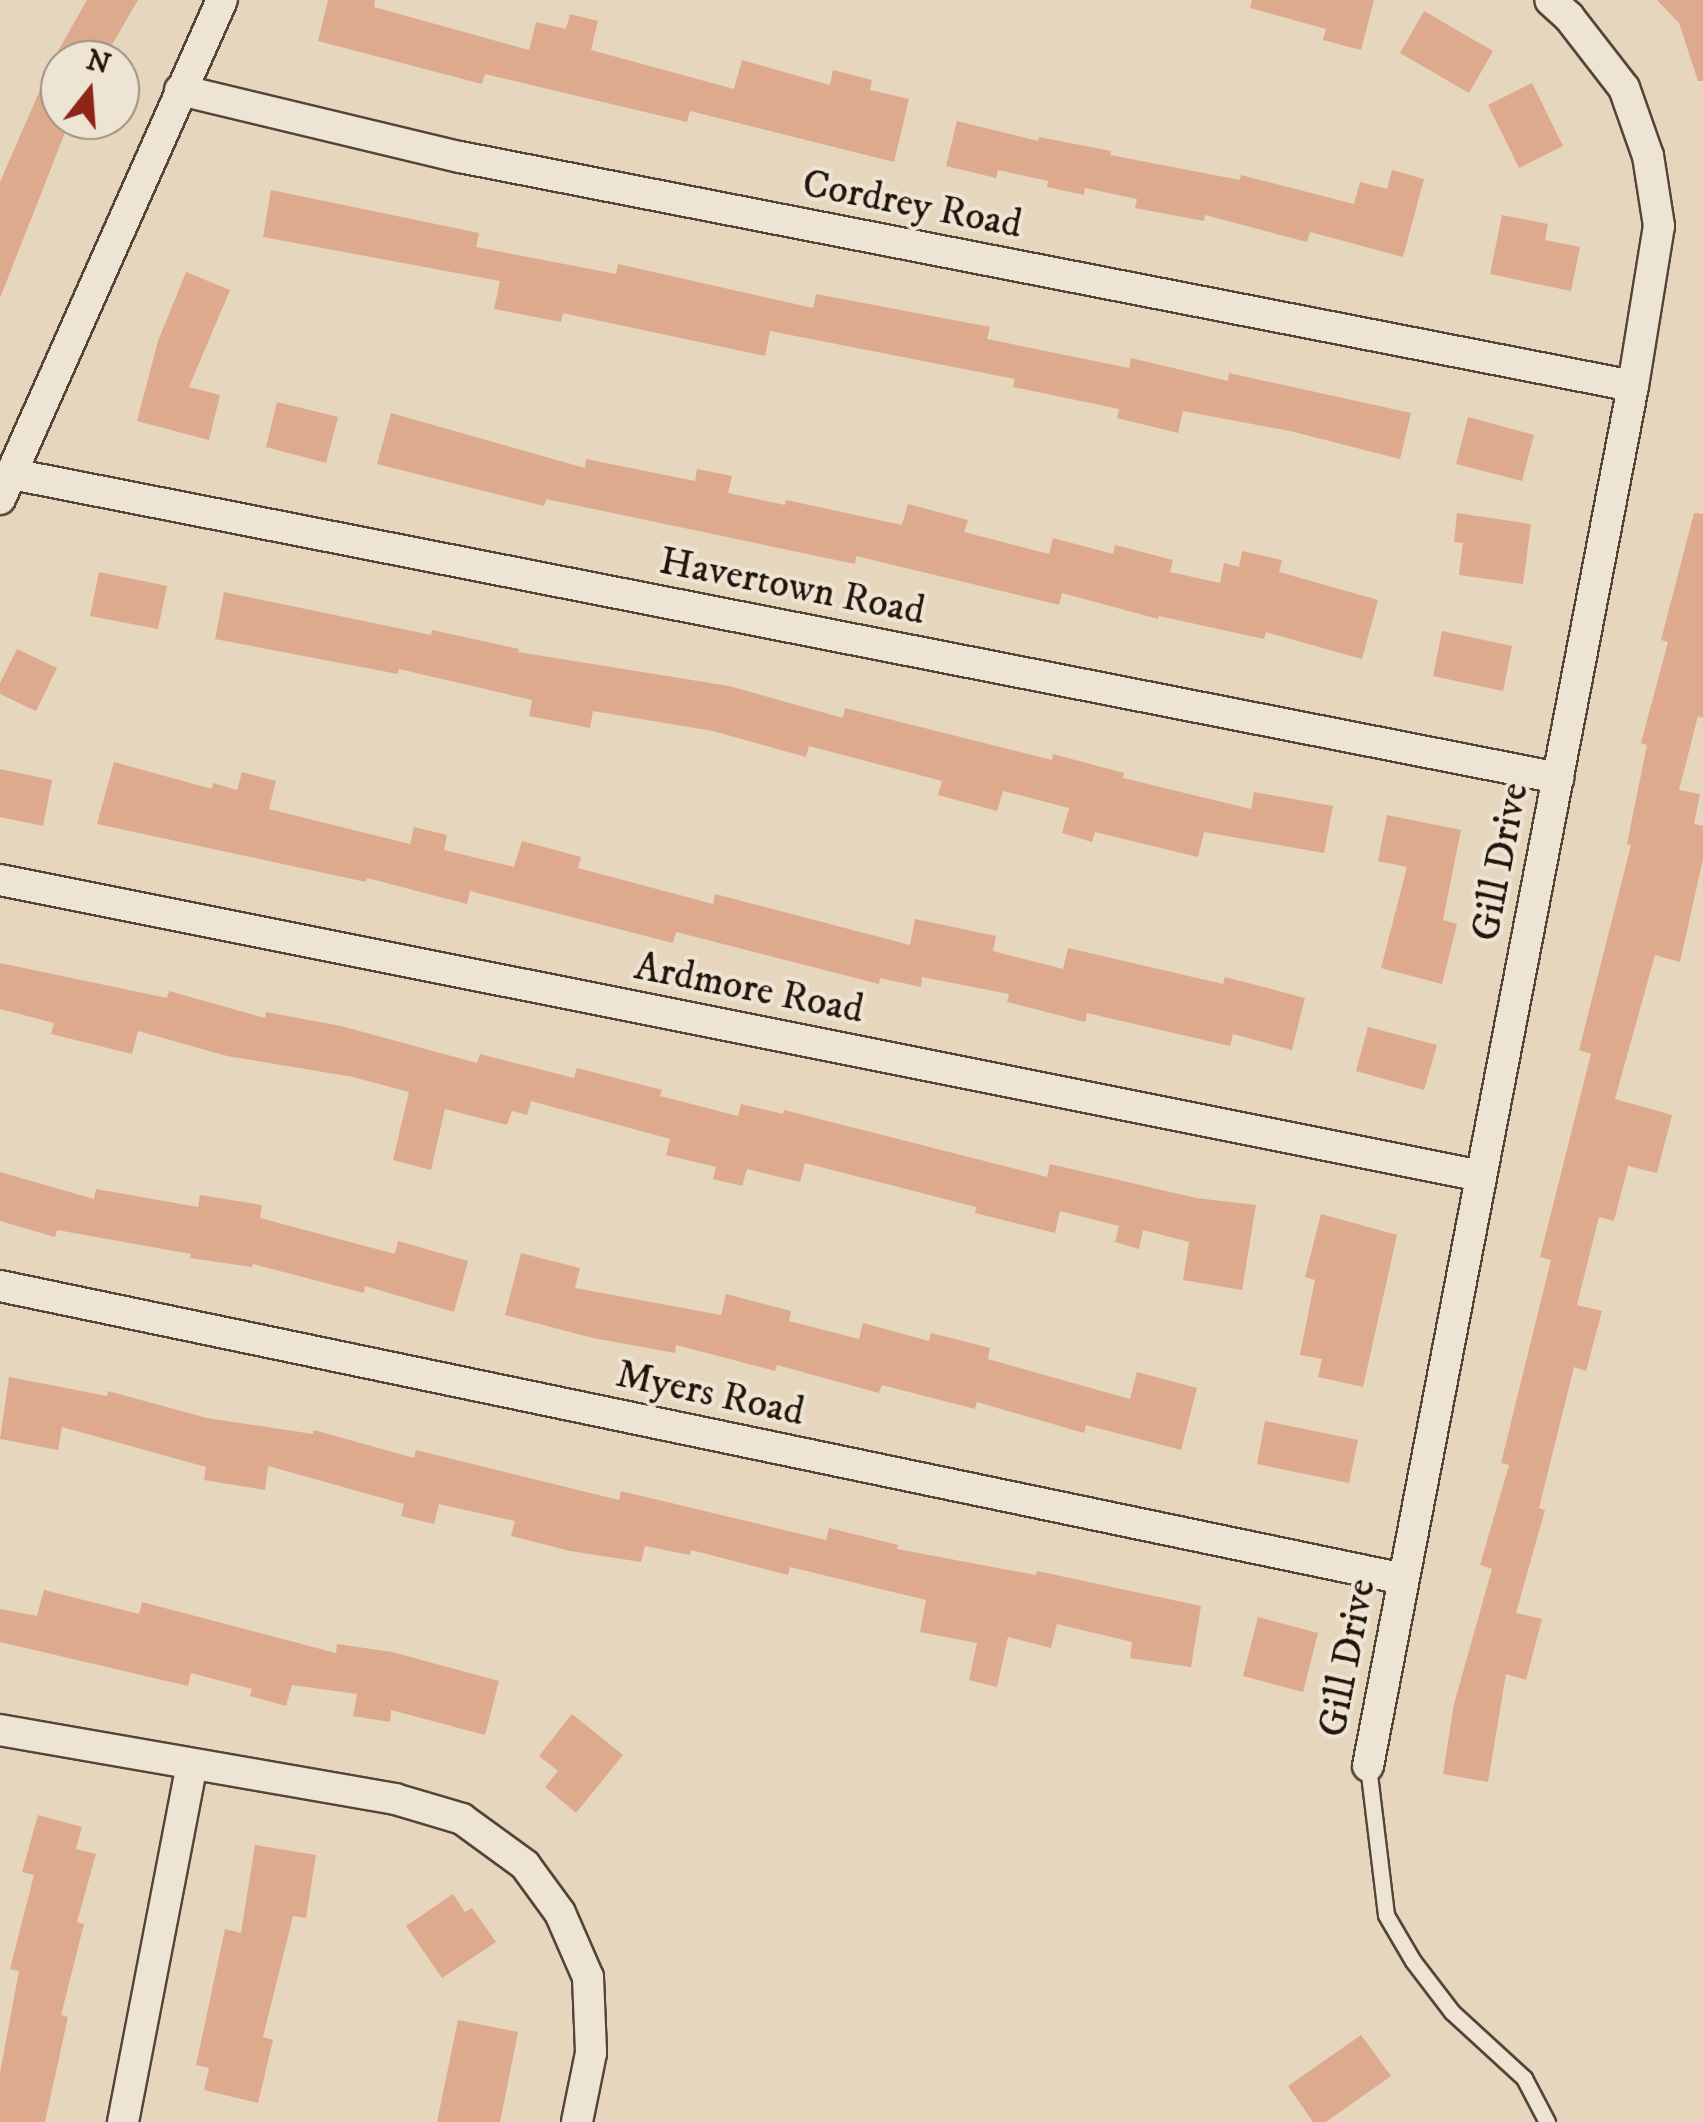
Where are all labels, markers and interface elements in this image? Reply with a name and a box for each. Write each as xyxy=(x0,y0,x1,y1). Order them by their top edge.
north arrow xyxy=(40,40,140,140)
text: N xyxy=(82,43,114,83)
street label: Cordrey Road xyxy=(798,160,1026,250)
street label: Havertown Road xyxy=(655,538,929,636)
street label: Gill Drive xyxy=(1462,779,1540,945)
street label: Ardmore Road xyxy=(630,943,868,1035)
street label: Myers Road xyxy=(612,1351,808,1437)
street label: Gill Drive xyxy=(1309,1575,1387,1741)

